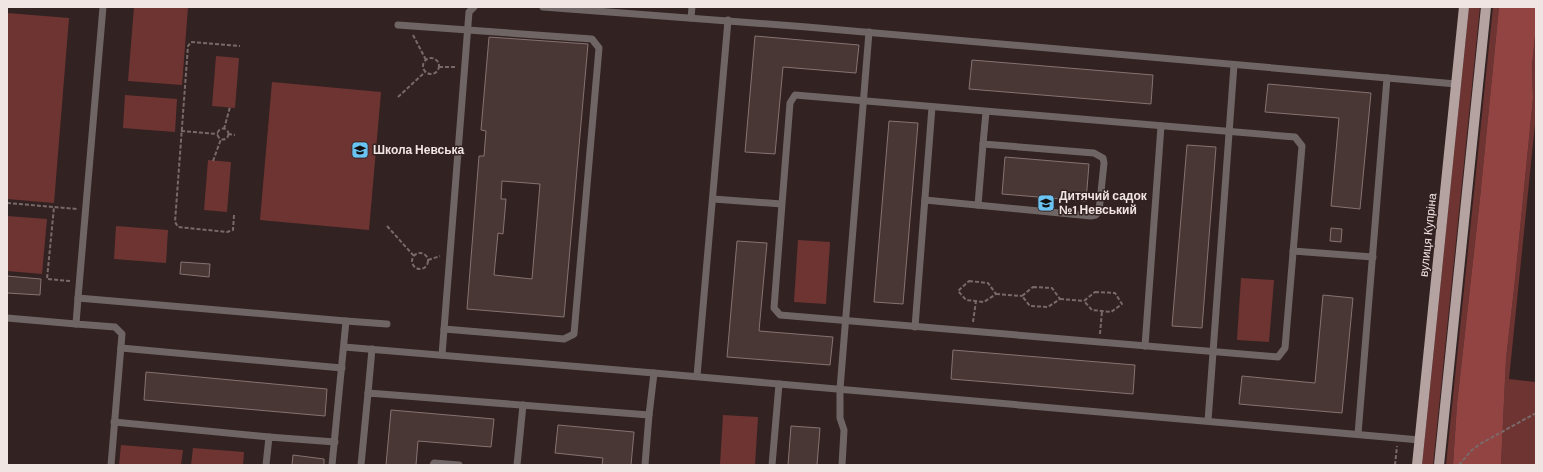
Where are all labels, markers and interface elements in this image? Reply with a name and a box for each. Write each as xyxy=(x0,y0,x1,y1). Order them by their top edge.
school or university icon: Школа Невська xyxy=(350,140,370,160)
place label: Школа Невська xyxy=(373,142,465,158)
place label: Дитячий садок №1 Невський xyxy=(1059,188,1148,218)
street label: вулиця Купріна xyxy=(1416,192,1440,278)
school or university icon: Дитячий садок №1 Невський xyxy=(1036,193,1056,213)

